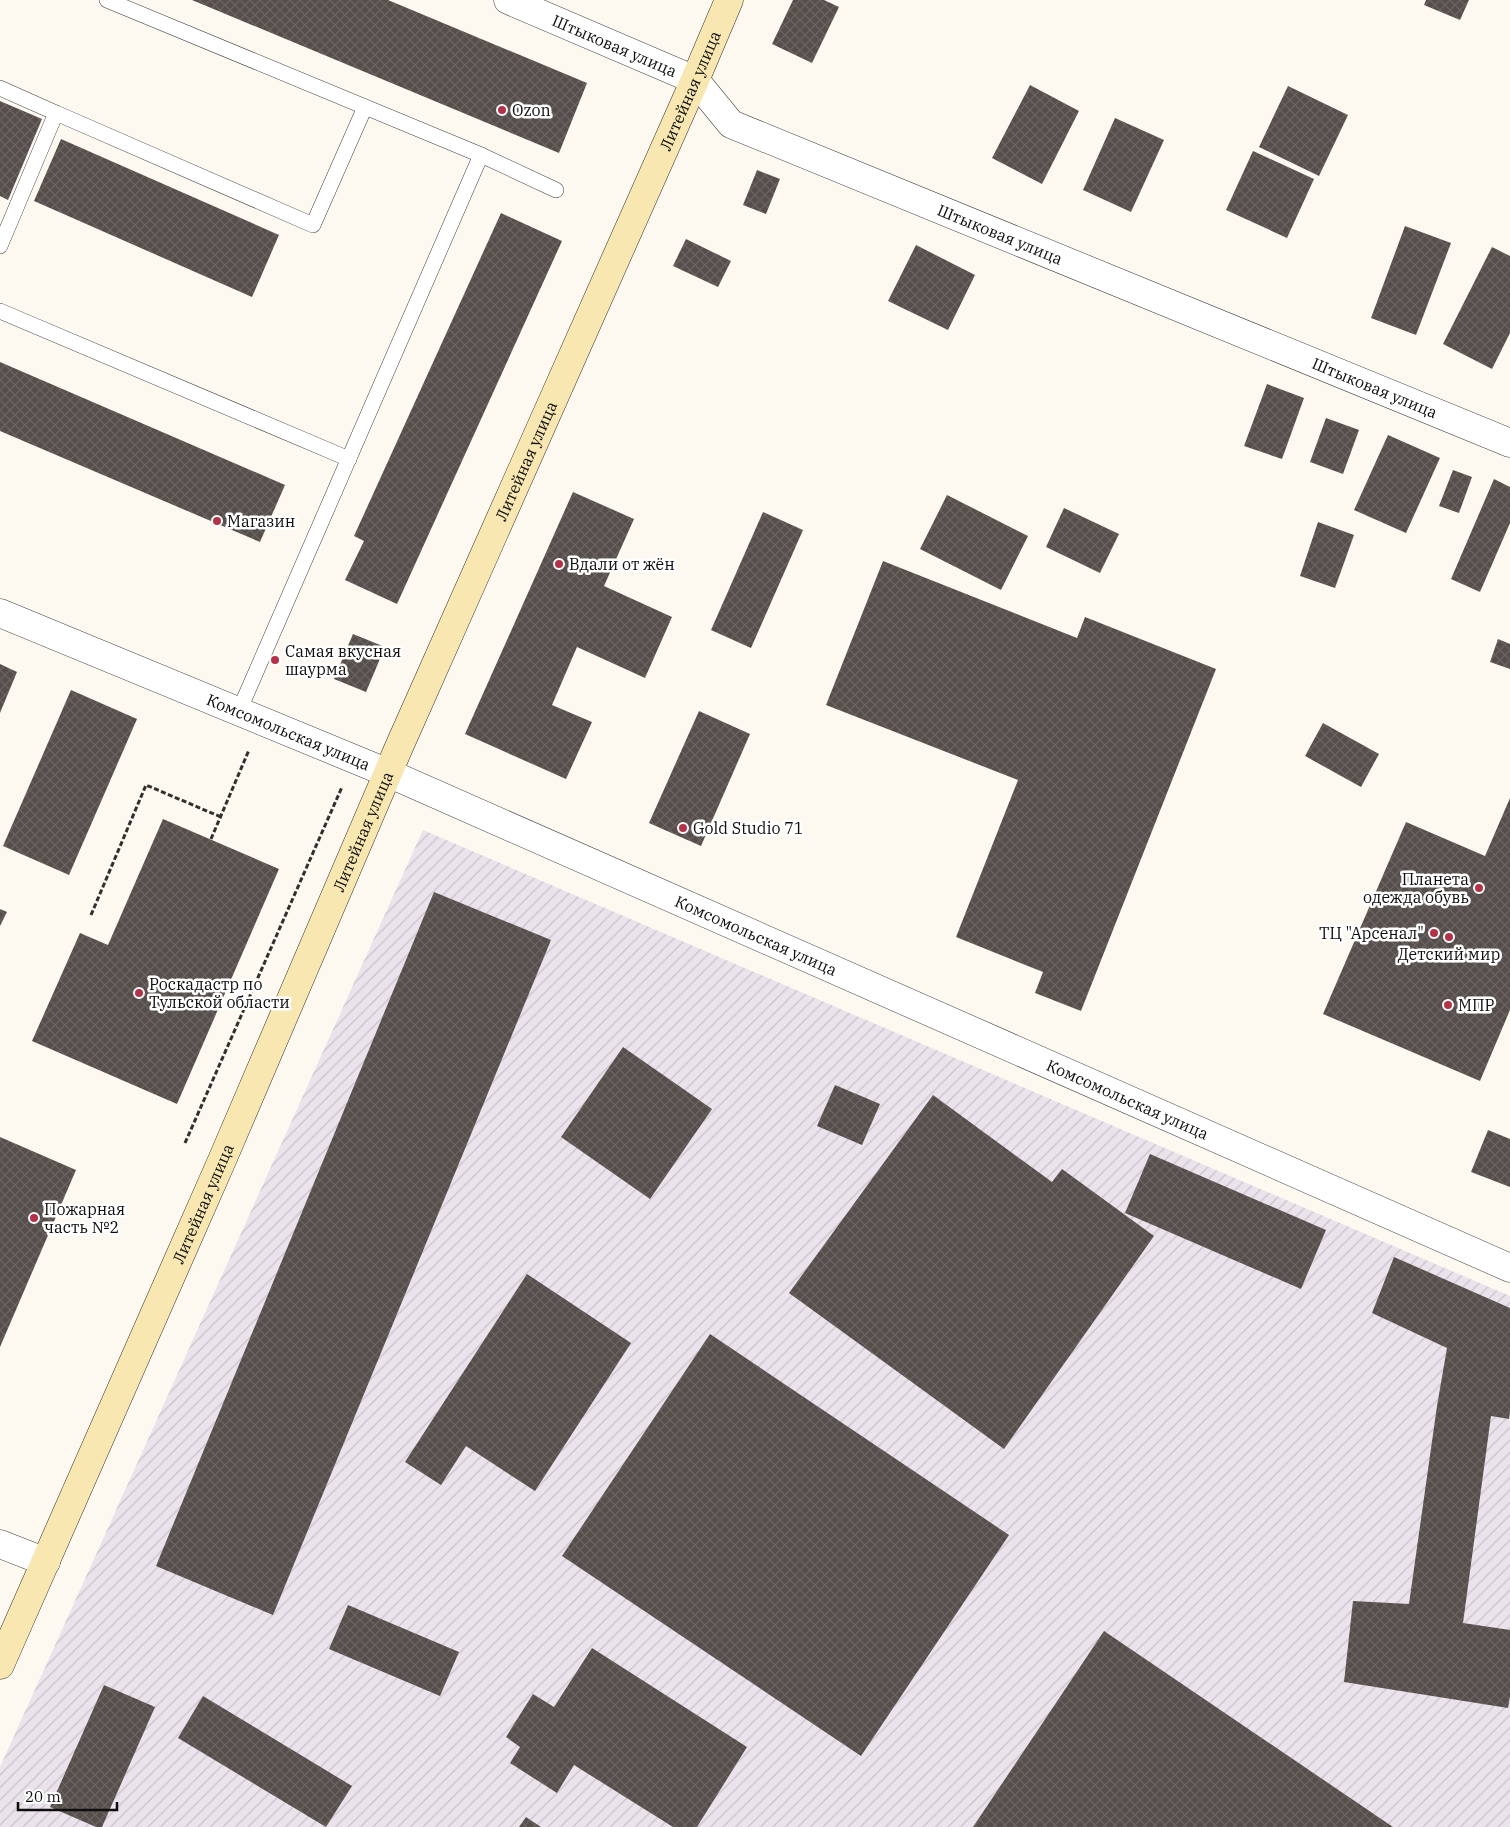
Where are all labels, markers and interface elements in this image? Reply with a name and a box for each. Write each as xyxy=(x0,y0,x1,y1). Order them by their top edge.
street label: Штыковая улица xyxy=(549,10,680,81)
street label: Литейная улица xyxy=(655,27,725,154)
place label: Ozon xyxy=(512,100,551,120)
marker: Ozon xyxy=(496,104,508,116)
street label: Штыковая улица xyxy=(934,200,1066,269)
street label: Штыковая улица xyxy=(1309,353,1441,422)
street label: Литейная улица xyxy=(491,398,561,524)
place label: Магазин xyxy=(227,511,295,531)
marker: Магазин xyxy=(211,515,223,527)
place label: Вдали от жён xyxy=(569,554,675,574)
marker: Вдали от жён xyxy=(553,558,565,570)
place label: Самая вкусная шаурма xyxy=(285,641,401,679)
marker: Самая вкусная шаурма xyxy=(269,654,281,666)
street label: Комсомольская улица xyxy=(204,689,373,775)
street label: Литейная улица xyxy=(328,768,397,895)
place label: Gold Studio 71 xyxy=(693,818,803,838)
marker: Gold Studio 71 xyxy=(677,822,689,834)
place label: Планета одежда обувь xyxy=(1363,869,1469,907)
marker: Планета одежда обувь xyxy=(1473,882,1485,894)
street label: Комсомольская улица xyxy=(672,891,840,980)
place label: ТЦ "Арсенал" xyxy=(1319,923,1424,943)
marker: ТЦ "Арсенал" xyxy=(1428,927,1440,939)
marker: Детский мир xyxy=(1443,931,1455,943)
place label: Детский мир xyxy=(1398,944,1500,964)
place label: Роскадастр по Тульской области xyxy=(149,974,290,1012)
marker: Роскадастр по Тульской области xyxy=(133,987,145,999)
place label: МПР xyxy=(1458,995,1495,1015)
marker: МПР xyxy=(1442,999,1454,1011)
street label: Комсомольская улица xyxy=(1043,1055,1212,1144)
street label: Литейная улица xyxy=(168,1141,238,1267)
place label: Пожарная часть №2 xyxy=(44,1199,125,1237)
marker: Пожарная часть №2 xyxy=(28,1212,40,1224)
scale bar xyxy=(18,1780,116,1812)
text: 20 m xyxy=(25,1787,61,1806)

